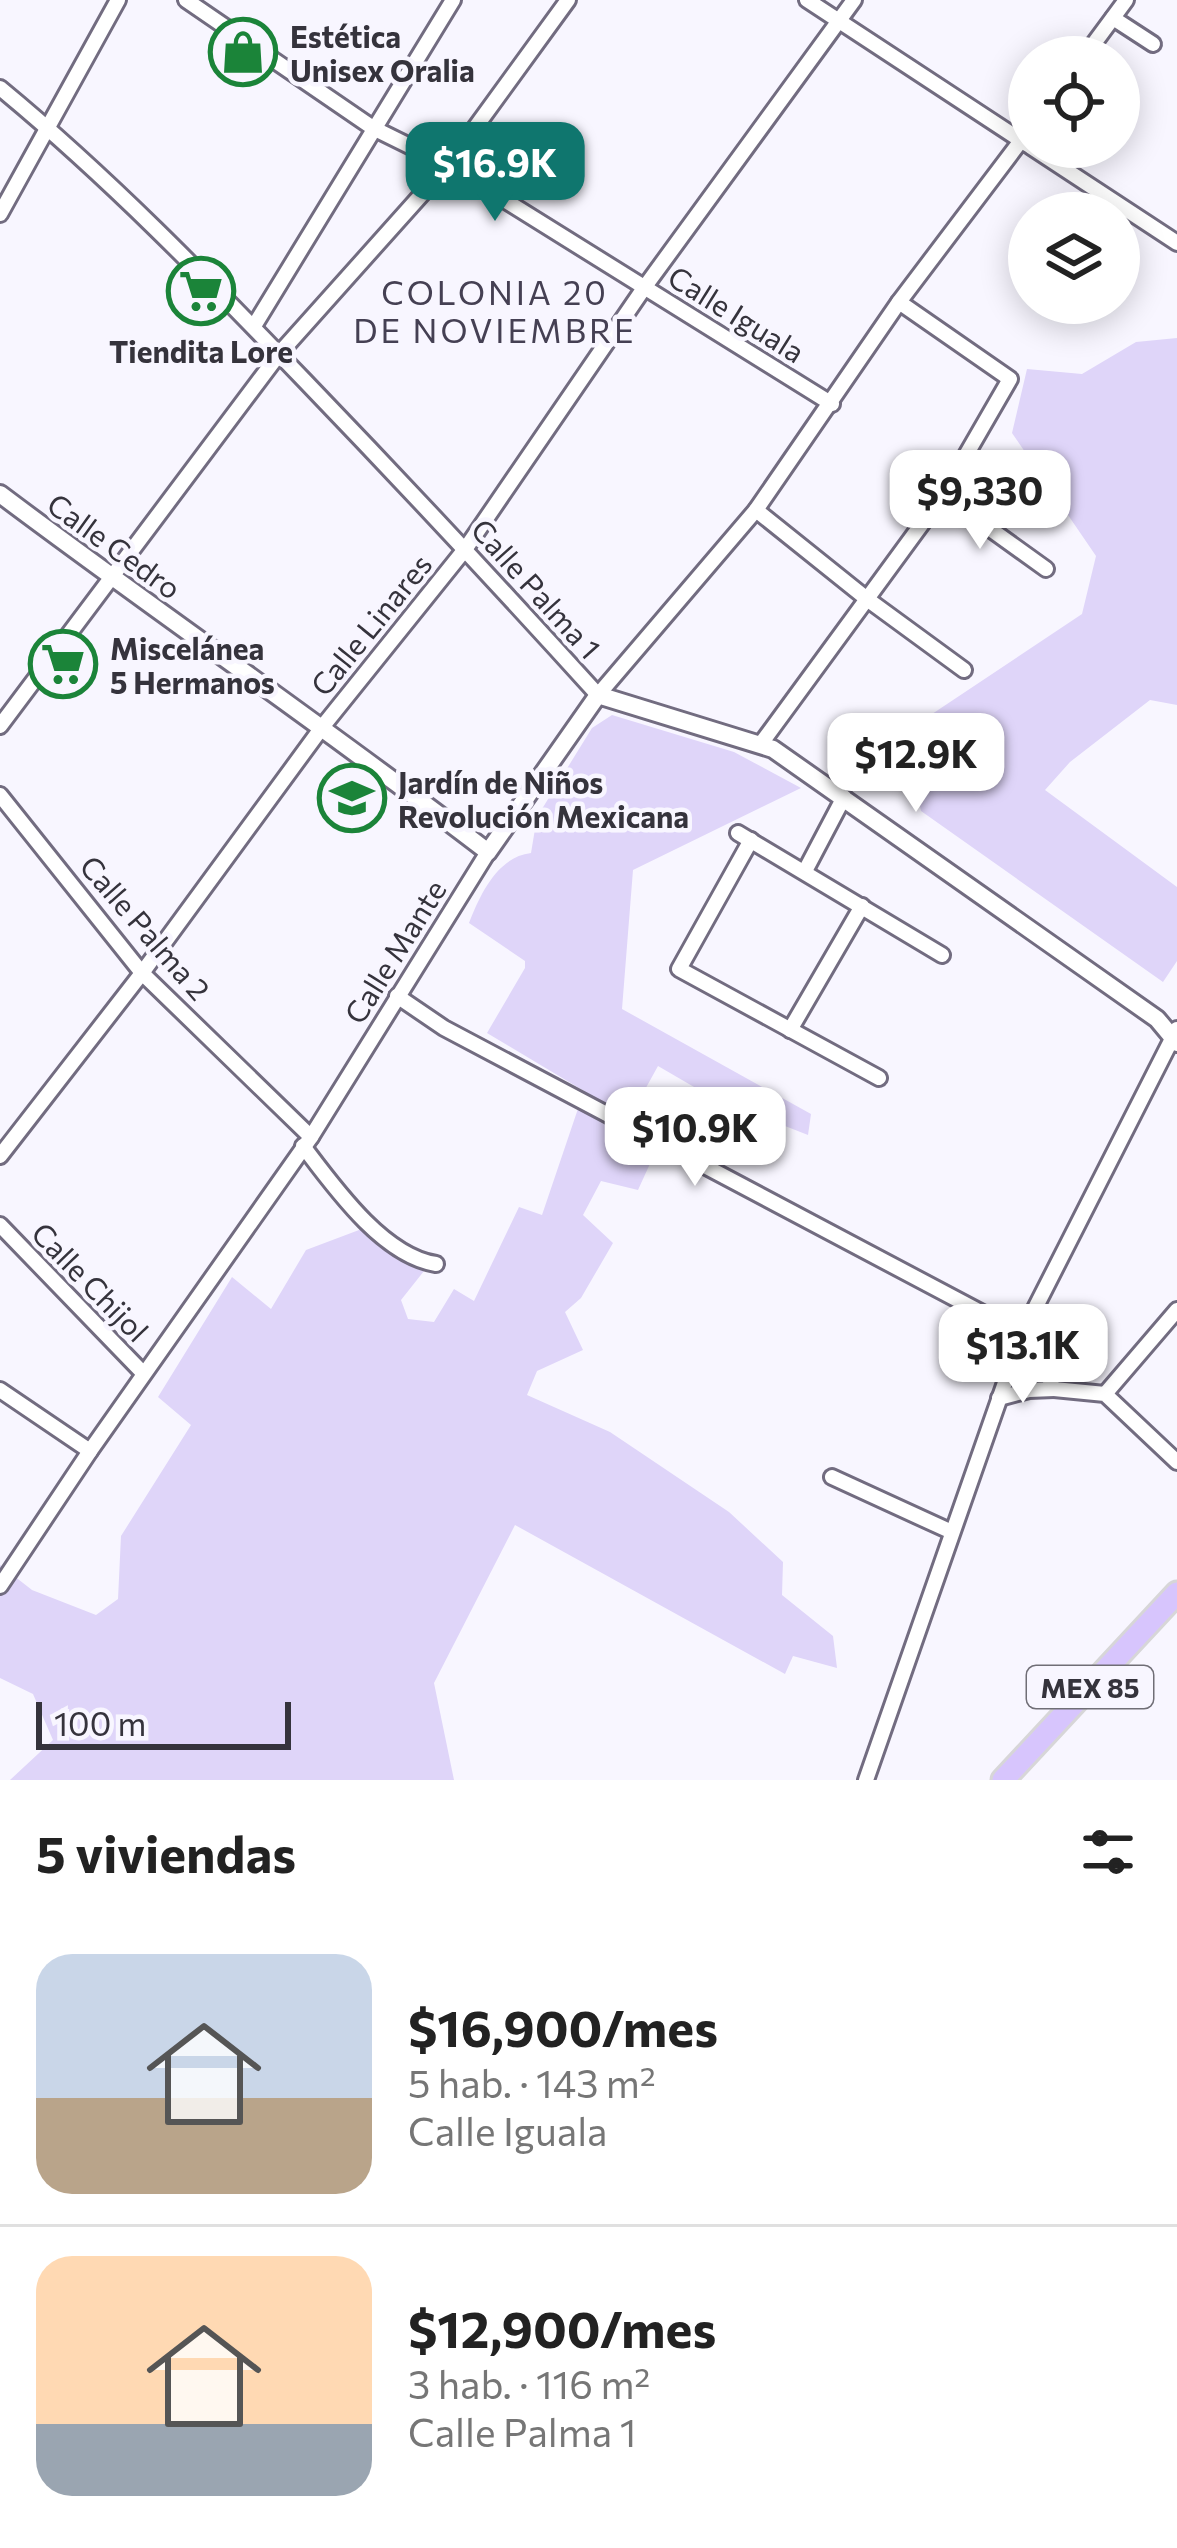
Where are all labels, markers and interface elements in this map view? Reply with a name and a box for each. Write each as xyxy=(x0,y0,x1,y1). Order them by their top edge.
shop icon: Estética Unisex Oralia xyxy=(208,17,278,87)
place label: Estética Unisex Oralia xyxy=(290,17,475,88)
map controls xyxy=(1008,36,1140,324)
button: locate xyxy=(1008,36,1140,168)
pin: $16.9K xyxy=(397,122,593,224)
text: $16.9K xyxy=(433,137,557,185)
button: layers xyxy=(1008,192,1140,324)
supermarket icon: Tiendita Lore xyxy=(166,256,236,326)
street label: Calle Iguala xyxy=(662,257,812,369)
district label: COLONIA 20 DE NOVIEMBRE xyxy=(353,271,637,350)
place label: Tiendita Lore xyxy=(109,332,293,369)
pin: $9,330 xyxy=(882,450,1078,552)
text: $9,330 xyxy=(917,465,1043,513)
street label: Calle Cedro xyxy=(41,484,189,606)
street label: Calle Palma 1 xyxy=(464,510,610,666)
street label: Calle Linares xyxy=(302,546,438,702)
supermarket icon: Miscelánea 5 Hermanos xyxy=(28,629,98,699)
place label: Miscelánea 5 Hermanos xyxy=(110,629,275,700)
pin: $12.9K xyxy=(818,713,1014,815)
text: $12.9K xyxy=(854,728,978,776)
school or university icon: Jardín de Niños Revolución Mexicana xyxy=(317,763,387,833)
place label: Jardín de Niños Revolución Mexicana xyxy=(398,763,689,834)
street label: Calle Palma 2 xyxy=(73,847,219,1007)
street label: Calle Mante xyxy=(335,872,453,1030)
pin: $10.9K xyxy=(597,1087,793,1189)
text: $10.9K xyxy=(632,1102,758,1150)
street label: Calle Chijol xyxy=(25,1214,157,1348)
pin: $13.1K xyxy=(925,1304,1121,1406)
text: $13.1K xyxy=(966,1319,1080,1367)
road number: MEX 85 xyxy=(1027,1666,1153,1708)
scale bar xyxy=(36,1696,291,1749)
text: 100 m xyxy=(54,1702,146,1743)
icon: filters xyxy=(1075,1819,1141,1885)
text: 5 viviendas xyxy=(36,1821,296,1884)
text: $16,900/mes xyxy=(408,1995,718,2058)
icon: home xyxy=(132,2002,276,2146)
text: 5 hab. · 143 m² xyxy=(408,2058,656,2106)
text: Calle Iguala xyxy=(408,2106,608,2154)
text: $12,900/mes xyxy=(408,2296,716,2359)
icon: home xyxy=(132,2304,276,2448)
text: 3 hab. · 116 m² xyxy=(408,2359,650,2407)
text: Calle Palma 1 xyxy=(408,2407,636,2455)

